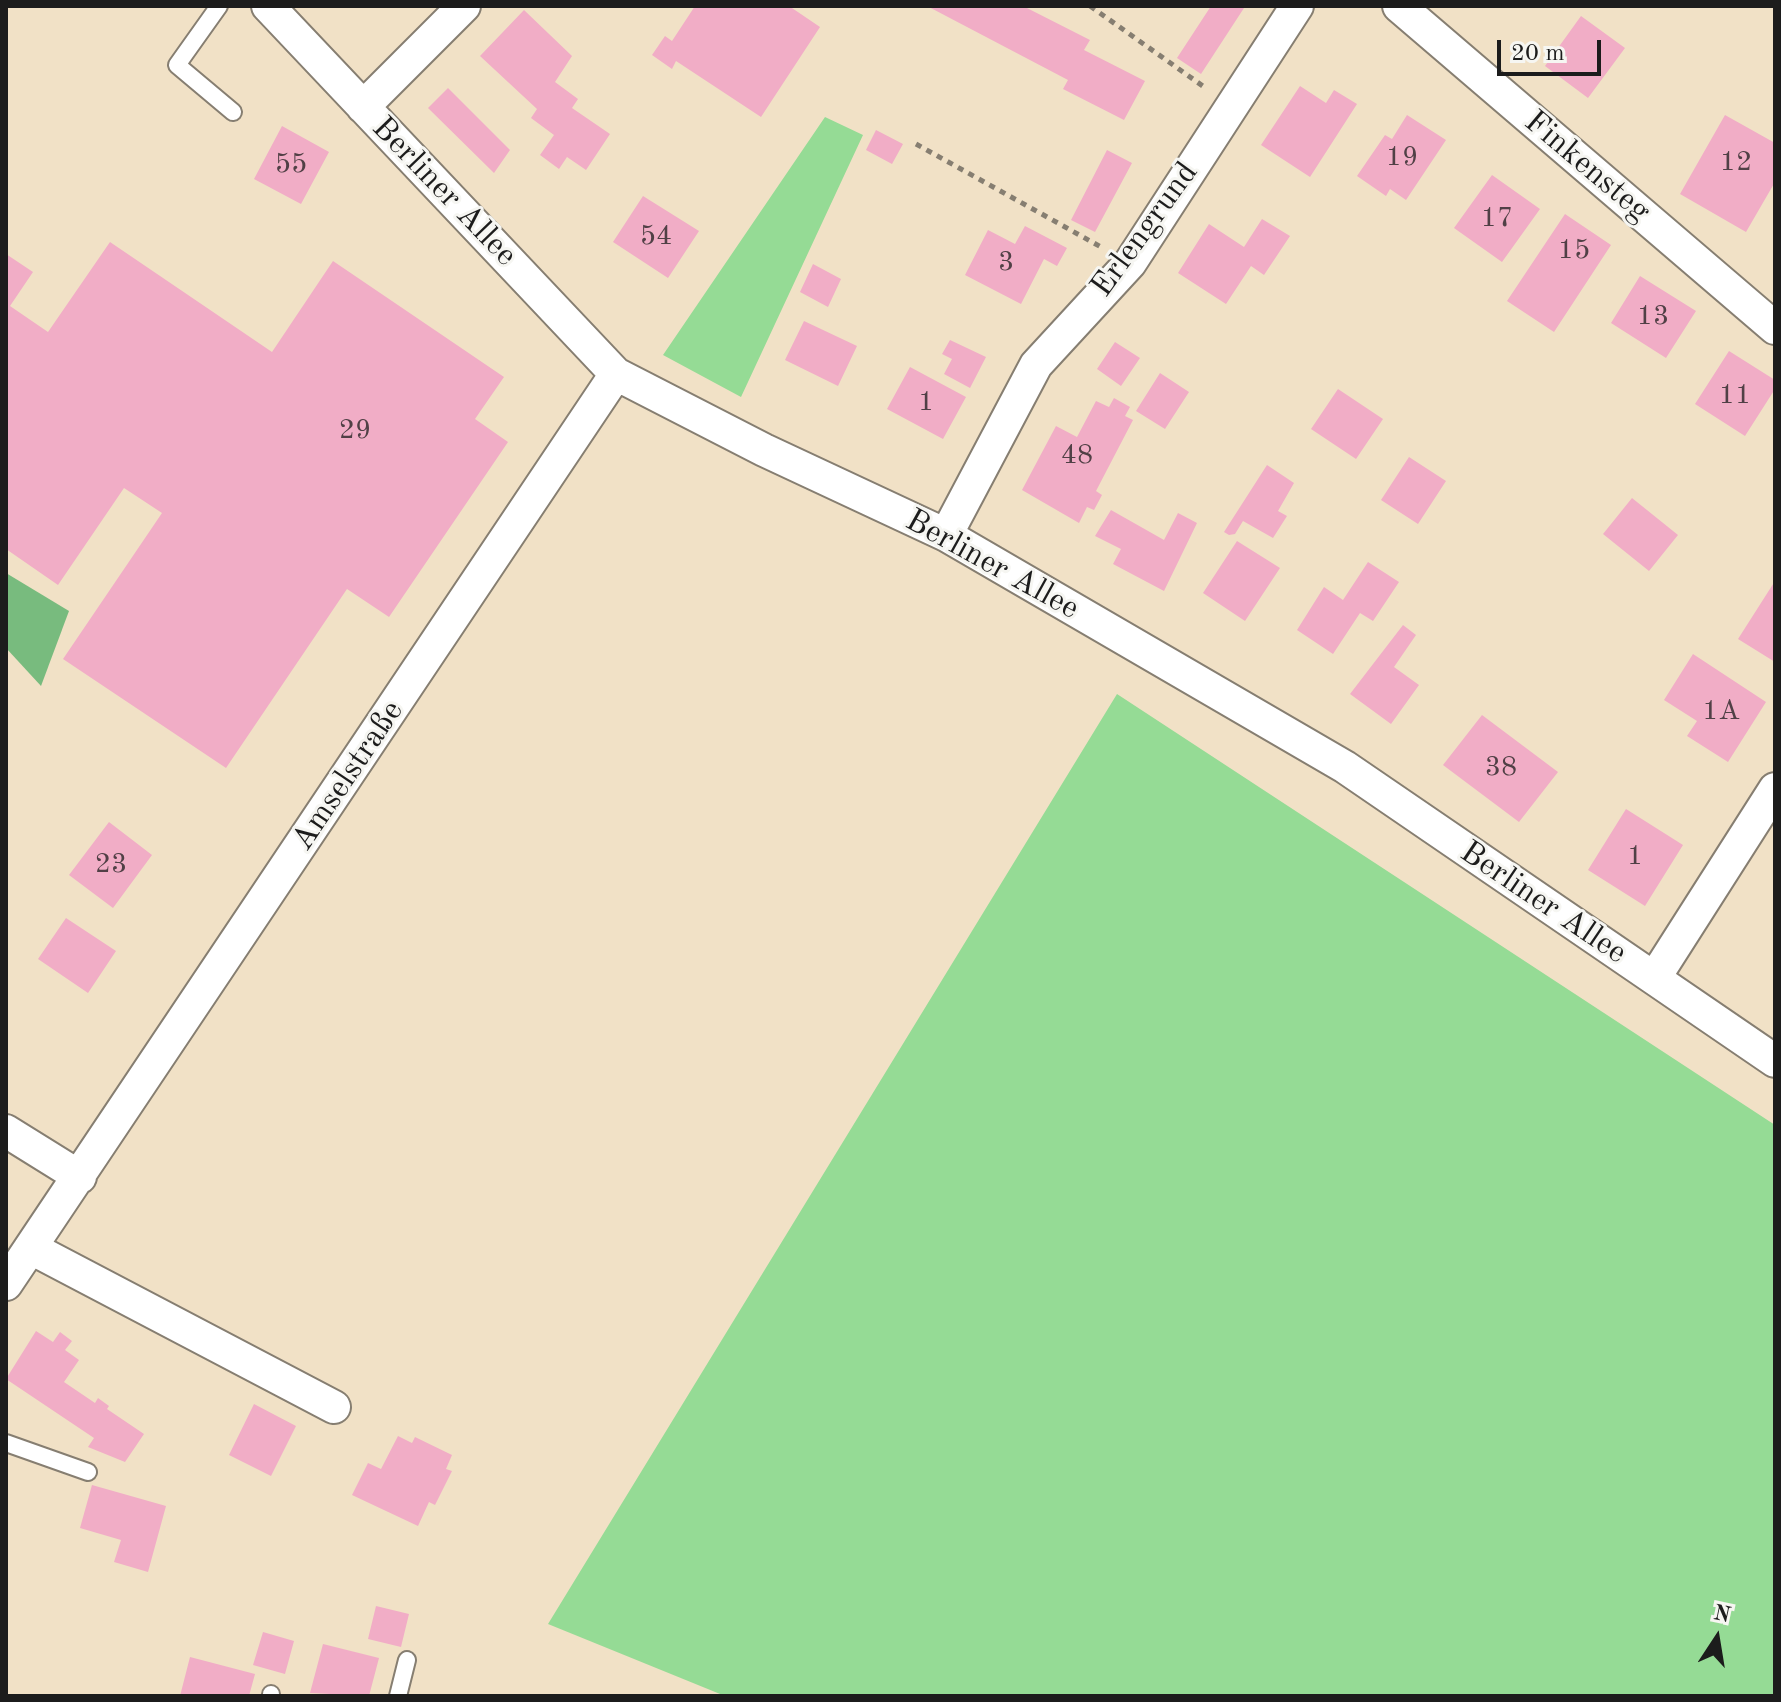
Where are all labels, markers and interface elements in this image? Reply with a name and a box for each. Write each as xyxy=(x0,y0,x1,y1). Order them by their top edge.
scale bar xyxy=(1501,24,1605,74)
text: 20 m xyxy=(1511,42,1565,66)
street label: Finkensteg xyxy=(1516,103,1658,231)
street label: Berliner Allee xyxy=(363,109,525,275)
house number: 19 xyxy=(1386,141,1418,175)
house number: 12 xyxy=(1720,146,1752,180)
house number: 55 xyxy=(275,148,307,182)
street label: Erlengrund xyxy=(1083,155,1207,305)
house number: 17 xyxy=(1481,202,1513,236)
house number: 54 xyxy=(640,220,672,254)
house number: 15 xyxy=(1558,234,1590,268)
house number: 3 xyxy=(998,246,1014,280)
house number: 13 xyxy=(1637,300,1669,334)
house number: 11 xyxy=(1719,379,1751,413)
house number: 1 xyxy=(918,386,934,420)
house number: 29 xyxy=(339,414,371,448)
house number: 48 xyxy=(1061,439,1093,473)
street label: Berliner Allee xyxy=(899,502,1085,628)
street label: Amselstraße xyxy=(284,694,412,858)
house number: 1A xyxy=(1702,695,1740,729)
house number: 38 xyxy=(1485,751,1517,785)
street label: Berliner Allee xyxy=(1452,833,1634,973)
house number: 1 xyxy=(1627,840,1643,874)
house number: 23 xyxy=(95,848,127,882)
north arrow xyxy=(1677,1598,1757,1678)
text: N xyxy=(1711,1602,1732,1627)

